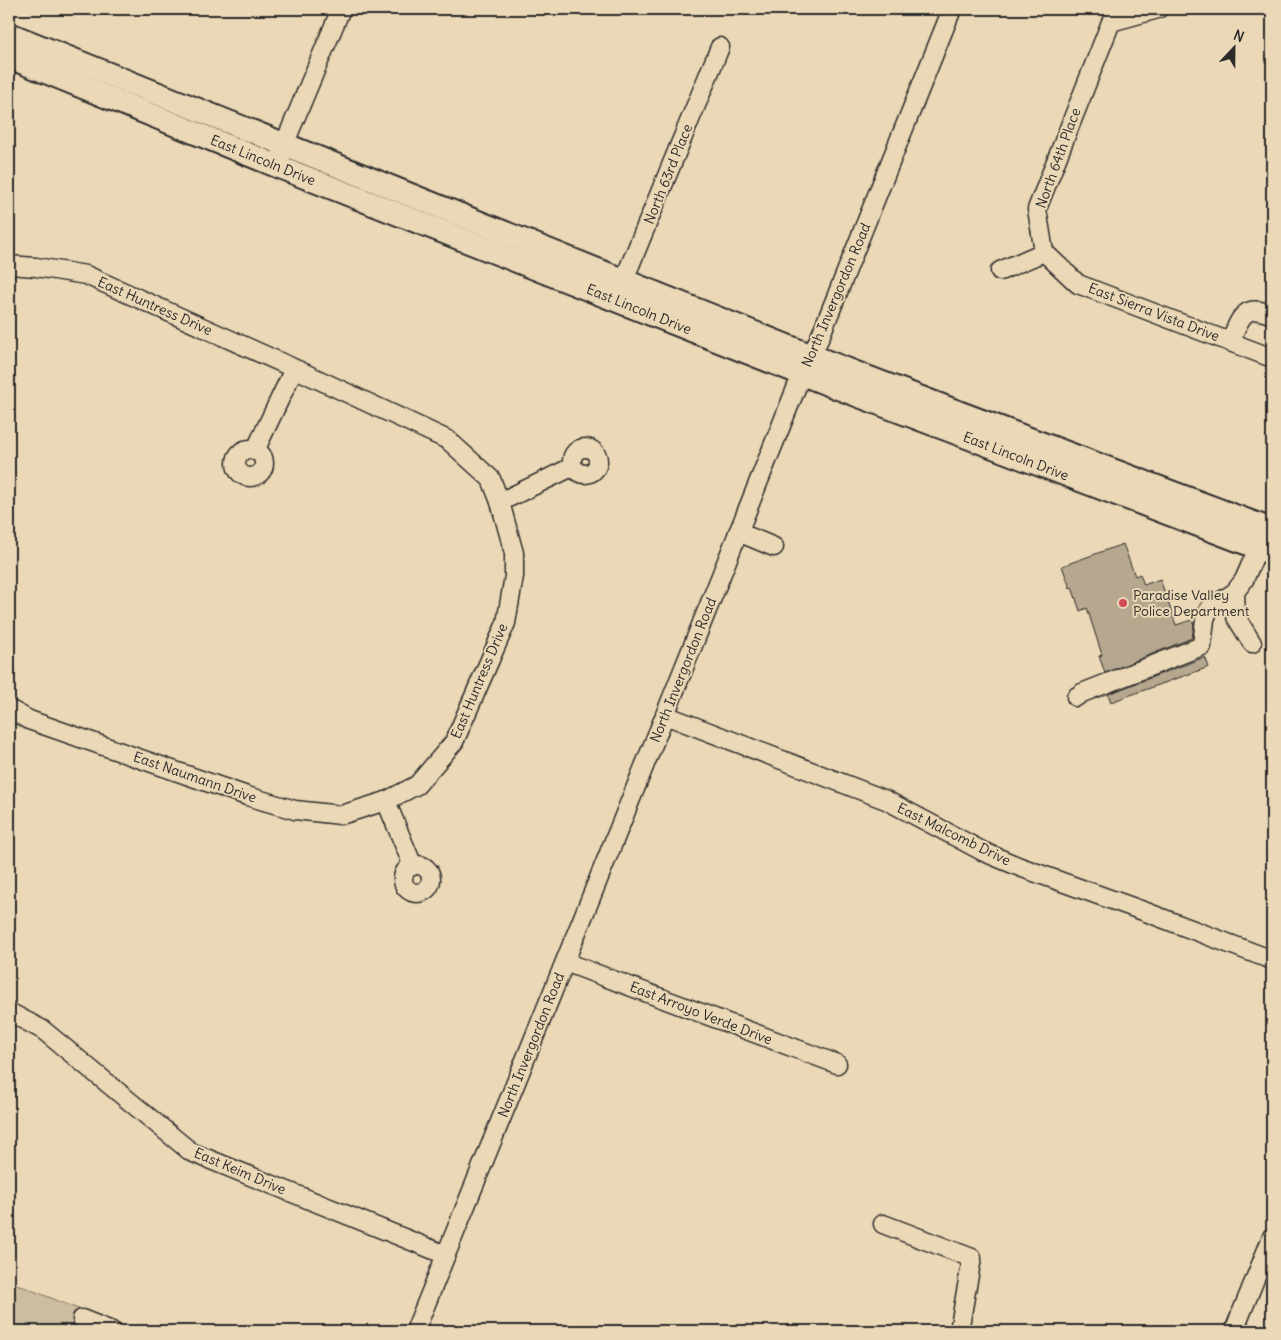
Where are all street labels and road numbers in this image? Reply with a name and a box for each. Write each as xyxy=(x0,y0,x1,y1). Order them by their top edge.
street label: North 64th Place xyxy=(1032,105,1084,211)
street label: North 63rd Place xyxy=(640,121,696,227)
street label: East Lincoln Drive xyxy=(208,131,318,189)
street label: North Invergordon Road xyxy=(797,220,875,370)
street label: East Huntress Drive xyxy=(95,273,215,339)
street label: East Sierra Vista Drive xyxy=(1086,279,1222,345)
street label: East Lincoln Drive xyxy=(584,280,694,338)
street label: East Lincoln Drive xyxy=(961,428,1071,484)
street label: North Invergordon Road xyxy=(646,595,720,745)
street label: East Huntress Drive xyxy=(447,621,511,741)
street label: East Naumann Drive xyxy=(131,747,259,807)
street label: East Malcomb Drive xyxy=(894,799,1014,869)
street label: North Invergordon Road xyxy=(494,970,568,1120)
street label: East Arroyo Verde Drive xyxy=(627,978,775,1048)
street label: East Keim Drive xyxy=(191,1144,289,1198)

